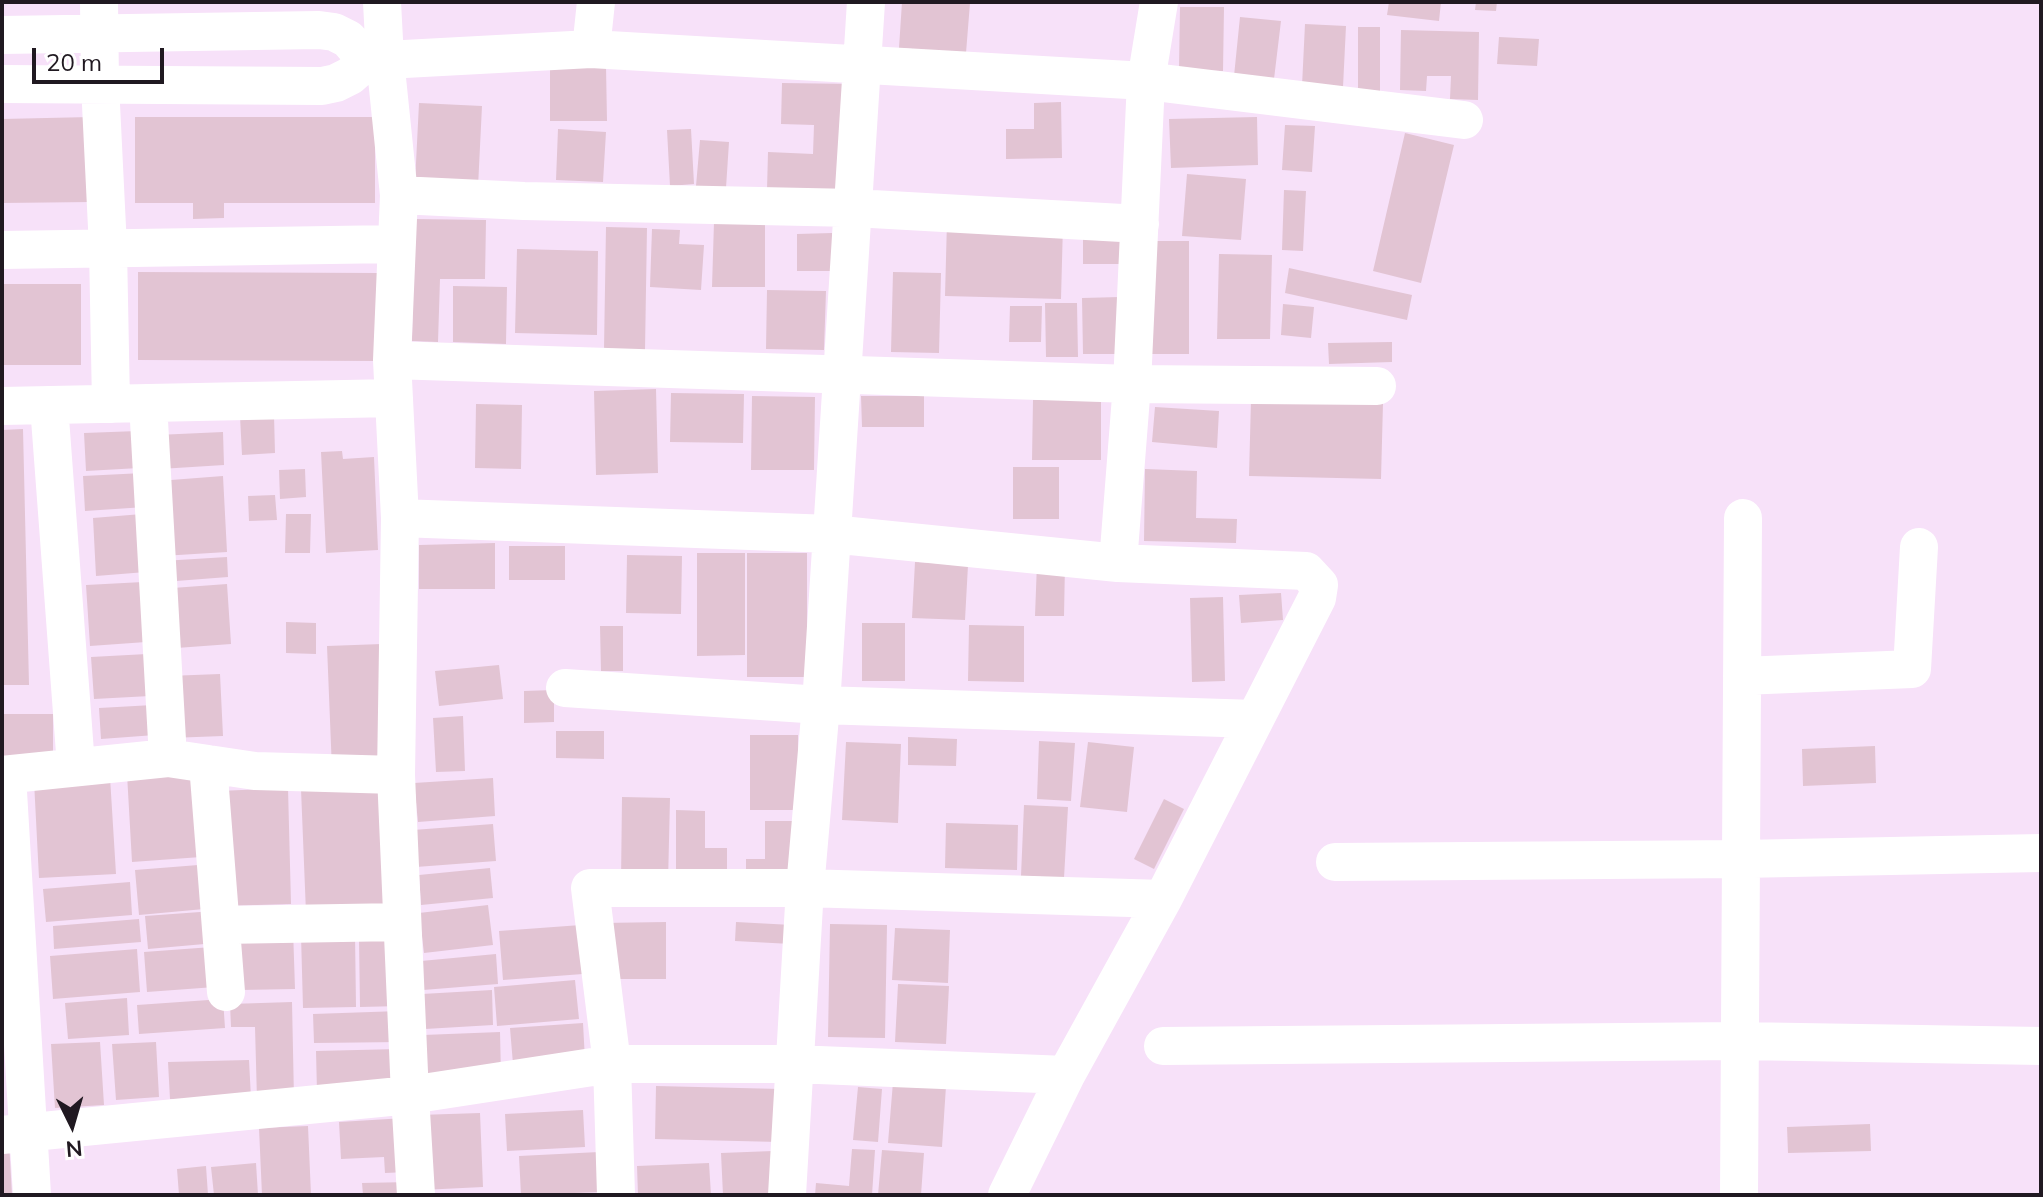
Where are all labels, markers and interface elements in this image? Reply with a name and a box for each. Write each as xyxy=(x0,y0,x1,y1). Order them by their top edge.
scale bar xyxy=(36,32,168,82)
text: 20 m xyxy=(46,47,102,77)
north arrow xyxy=(32,1085,112,1165)
text: N xyxy=(65,1134,84,1164)

